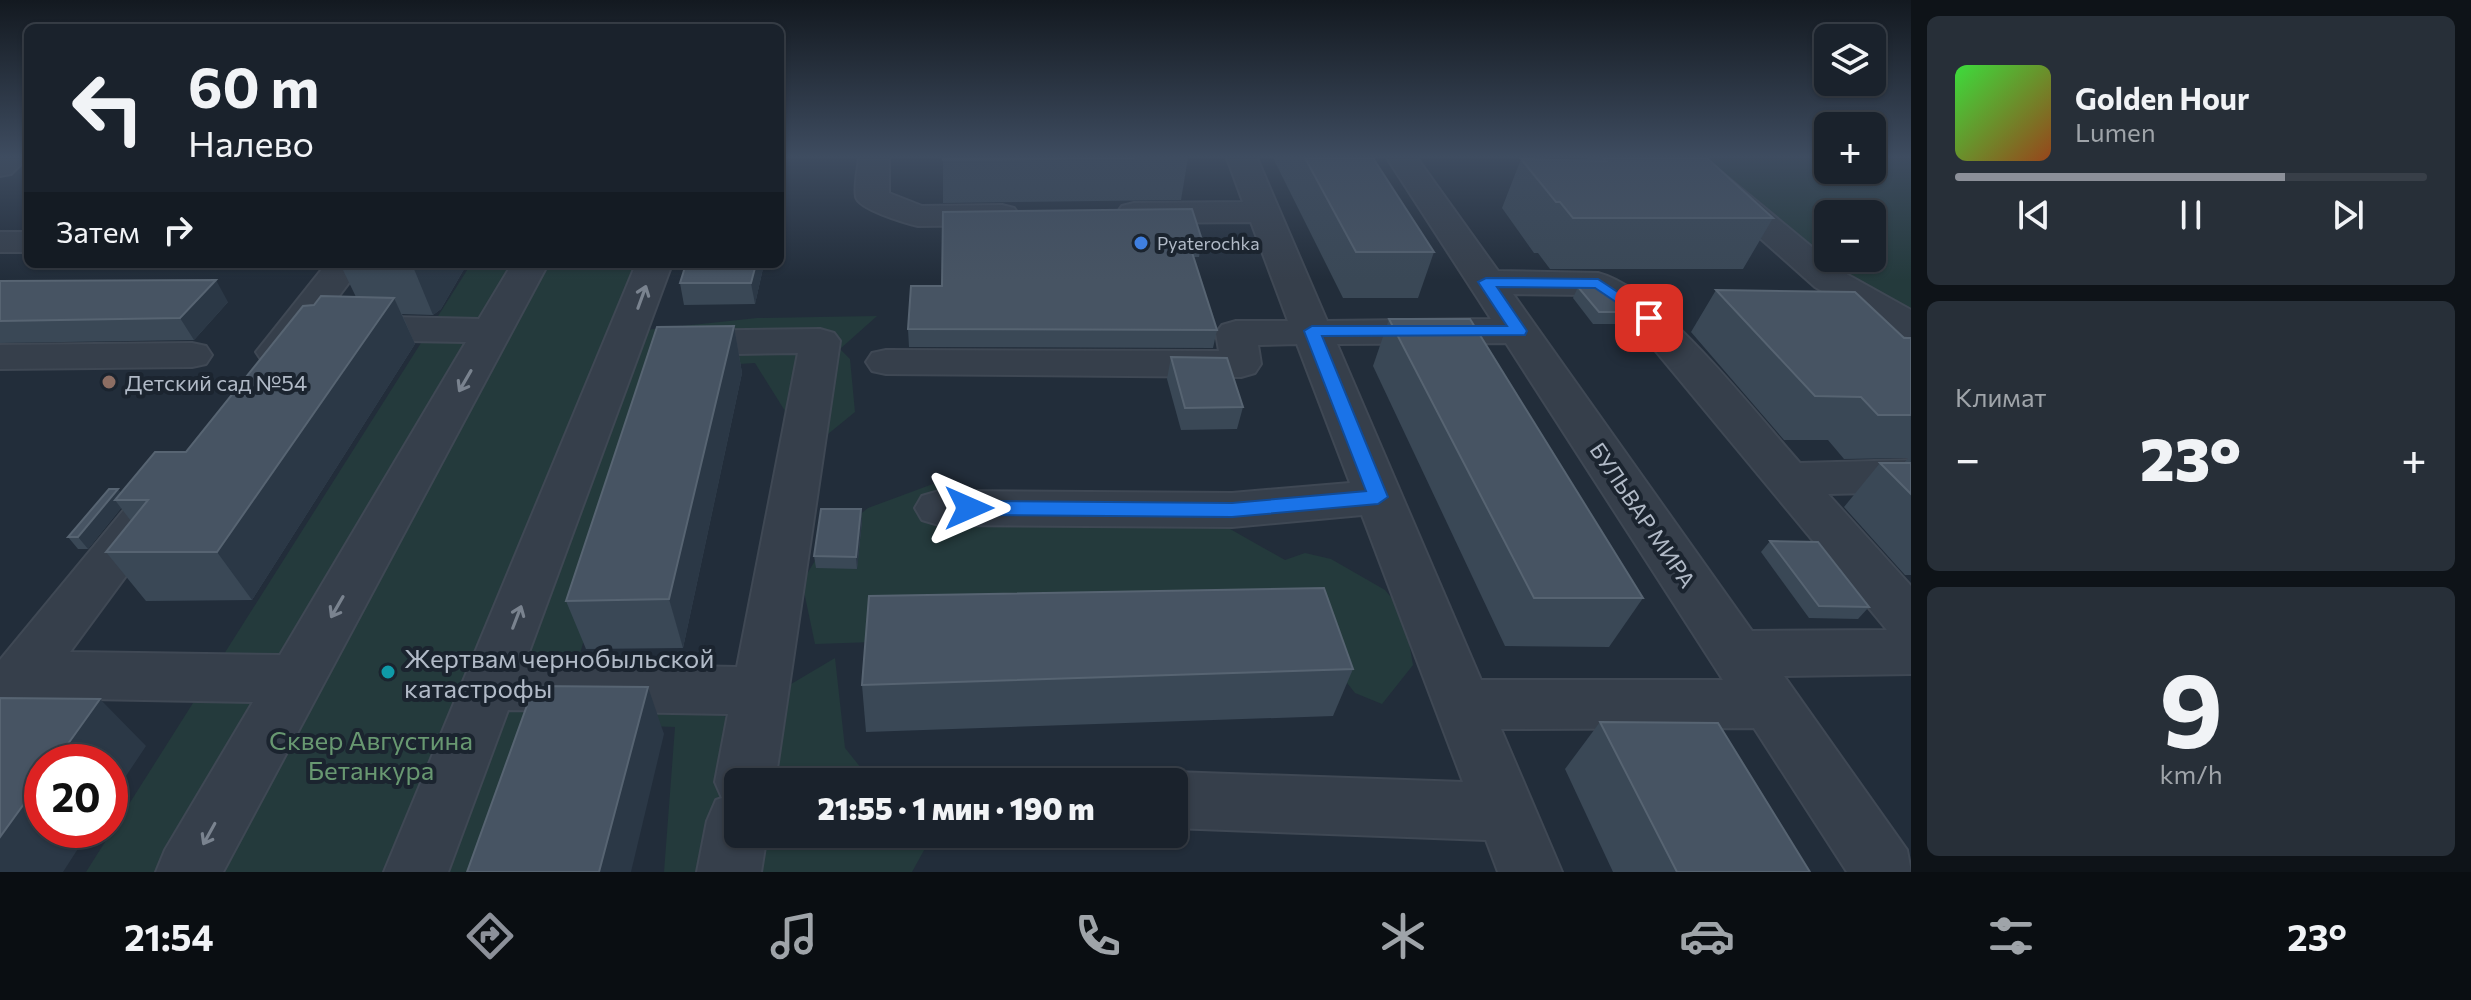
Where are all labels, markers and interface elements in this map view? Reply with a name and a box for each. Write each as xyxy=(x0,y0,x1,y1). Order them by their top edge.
map controls xyxy=(1814,24,1886,272)
button: layers xyxy=(1814,24,1886,96)
text: 60 m xyxy=(188,51,319,120)
icon: left xyxy=(56,56,160,160)
text: Golden Hour xyxy=(2075,79,2249,116)
button: + xyxy=(1814,112,1886,184)
text: Lumen xyxy=(2075,116,2156,147)
text: Налево xyxy=(188,120,314,164)
icon: previous xyxy=(2012,193,2056,237)
icon: pause xyxy=(2169,193,2213,237)
icon: next xyxy=(2326,193,2370,237)
button: − xyxy=(1814,200,1886,272)
icon: right xyxy=(156,208,200,252)
text: Затем xyxy=(56,212,140,249)
place label: Pyaterochka xyxy=(1157,232,1260,254)
marker: Pyaterochka xyxy=(1132,234,1150,252)
pin xyxy=(1615,284,1683,352)
one-way arrow xyxy=(636,285,650,310)
icon: arrive xyxy=(1627,296,1671,340)
place label: Детский сад №54 xyxy=(125,369,307,396)
one-way arrow xyxy=(456,369,472,392)
marker: Детский сад №54 xyxy=(100,373,118,391)
text: Климат xyxy=(1955,381,2047,412)
text: 23° xyxy=(2140,420,2241,493)
text: − xyxy=(1955,430,1980,484)
text: + xyxy=(2401,430,2427,484)
street label: БУЛЬВАР МИРА xyxy=(1584,437,1702,593)
position arrow xyxy=(927,466,1011,550)
one-way arrow xyxy=(328,595,344,618)
one-way arrow xyxy=(511,605,525,630)
place label: Жертвам чернобыльской катастрофы xyxy=(404,642,714,703)
text: 9 xyxy=(2159,642,2223,769)
marker: Жертвам чернобыльской катастрофы xyxy=(379,663,397,681)
park label: Сквер Августина Бетанкура xyxy=(269,724,473,785)
speed limit sign: 20 xyxy=(24,744,128,848)
text: km/h xyxy=(2159,758,2223,789)
text: 21:55 · 1 мин · 190 m xyxy=(818,789,1094,826)
one-way arrow xyxy=(201,821,216,845)
icon: directions xyxy=(462,908,518,964)
icon: music xyxy=(766,908,822,964)
icon: phone xyxy=(1070,908,1126,964)
icon: climate xyxy=(1375,908,1431,964)
icon: car xyxy=(1679,908,1735,964)
icon: filters xyxy=(1983,908,2039,964)
text: 21:54 xyxy=(124,914,214,958)
text: 23° xyxy=(2287,914,2347,958)

